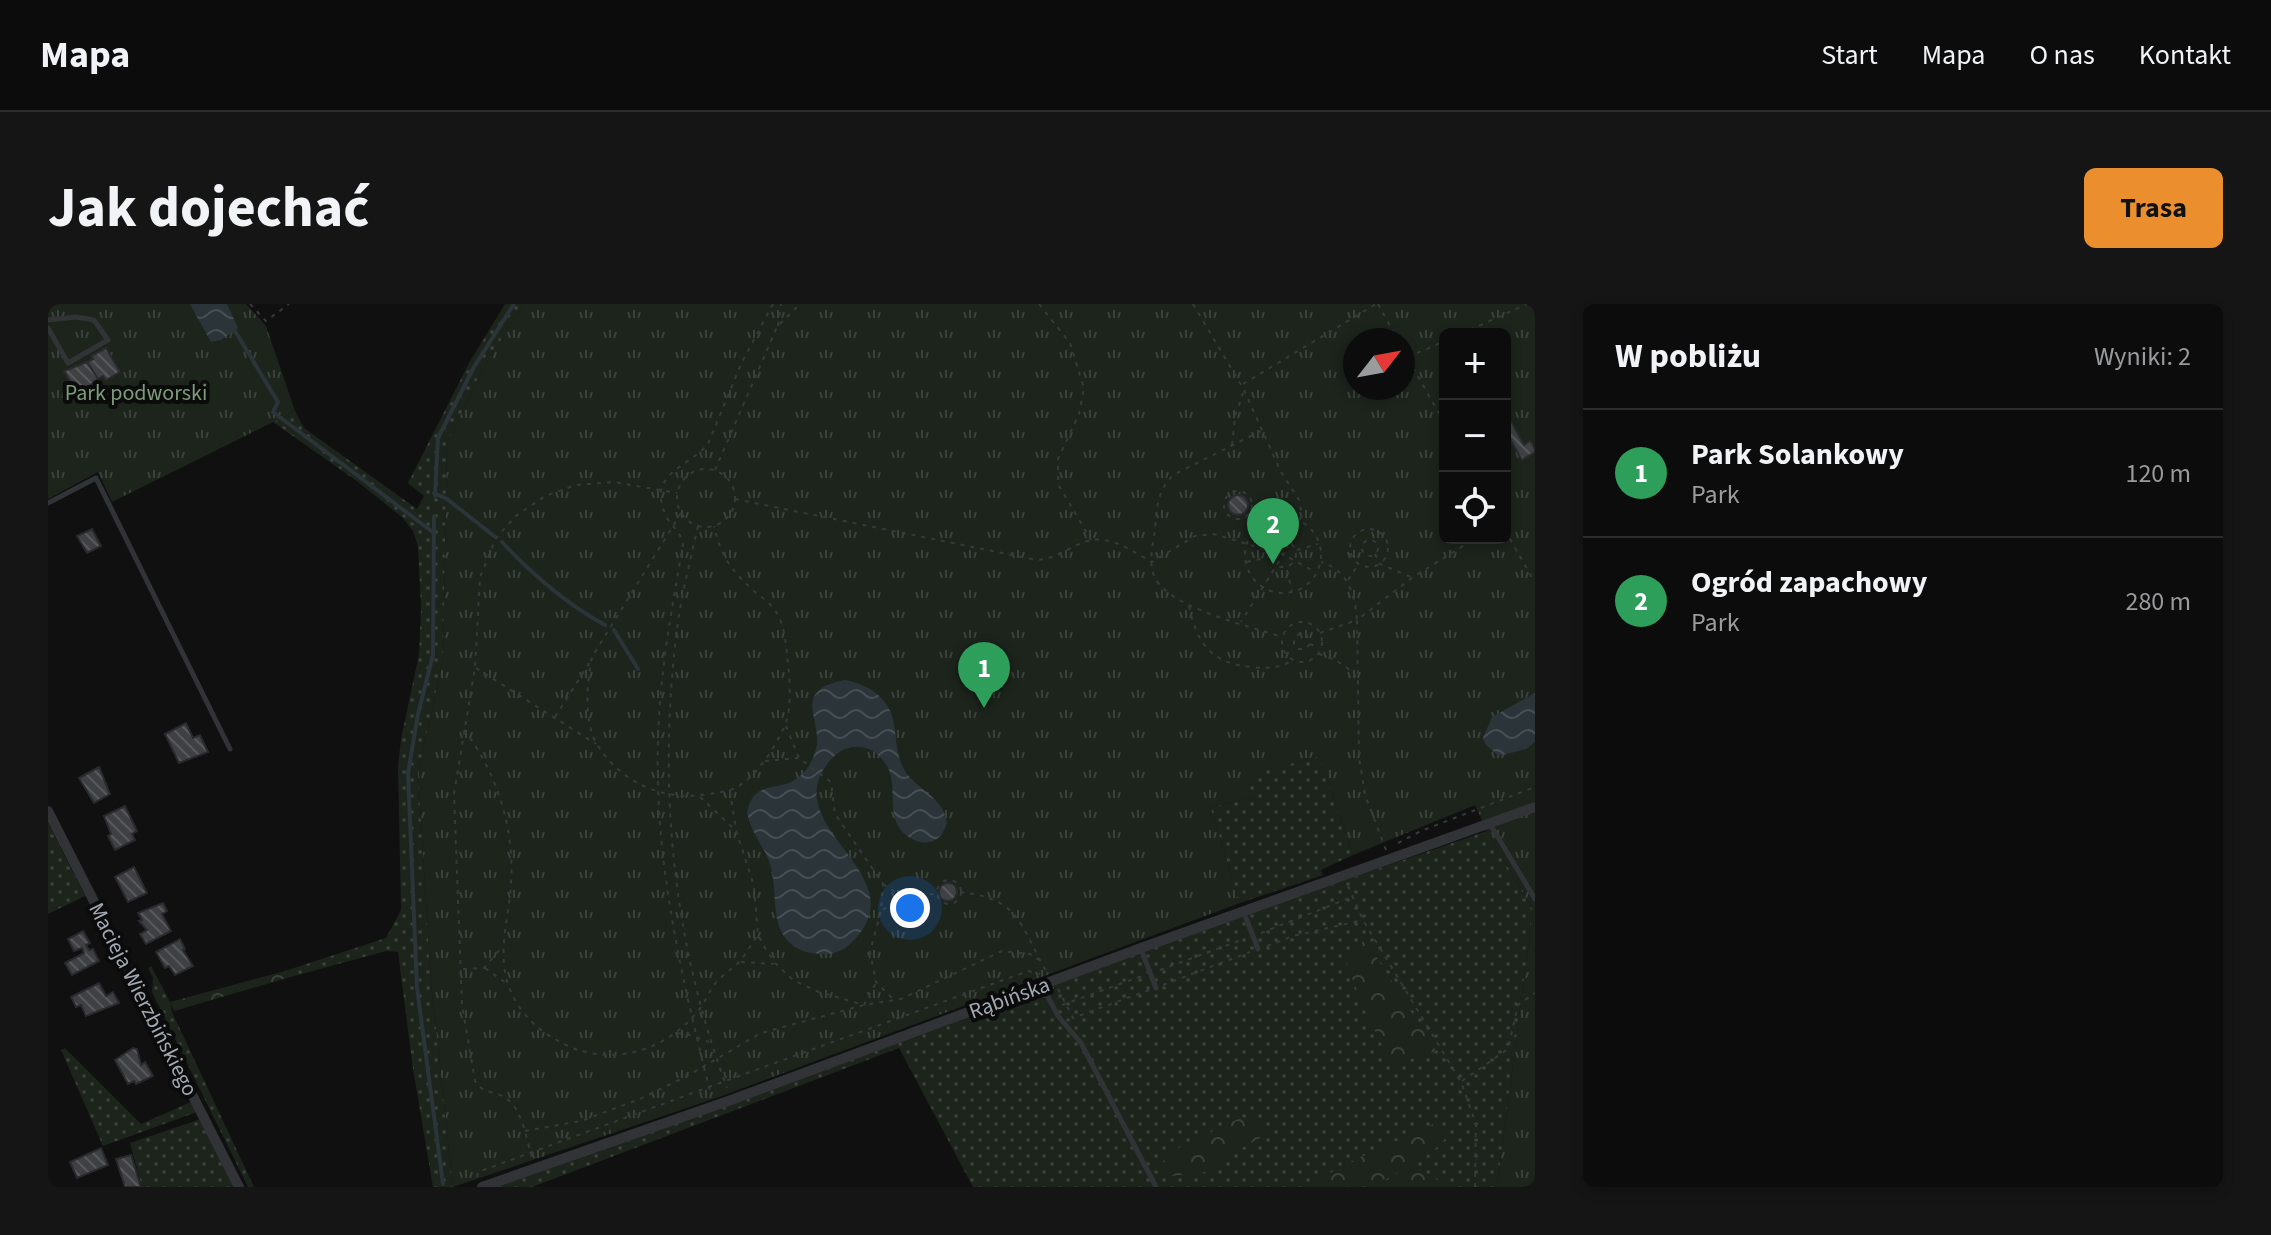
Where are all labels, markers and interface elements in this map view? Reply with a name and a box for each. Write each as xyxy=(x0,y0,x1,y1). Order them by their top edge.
text: Mapa xyxy=(40,28,130,82)
text: Start xyxy=(1821,35,1878,75)
text: Mapa xyxy=(1922,35,1985,75)
text: O nas xyxy=(2029,35,2095,75)
text: Kontakt xyxy=(2139,35,2231,75)
button: Trasa xyxy=(2084,168,2223,248)
text: Jak dojechać xyxy=(48,169,370,248)
north arrow xyxy=(1343,328,1415,400)
map controls xyxy=(1439,328,1511,544)
button: + xyxy=(1439,328,1511,400)
text: W pobliżu xyxy=(1615,332,1761,381)
text: Wyniki: 2 xyxy=(2094,338,2191,375)
park label: Park podworski xyxy=(65,377,207,409)
button: − xyxy=(1439,400,1511,472)
text: Park Solankowy xyxy=(1691,433,1904,476)
text: 1 xyxy=(1634,455,1648,492)
text: 120 m xyxy=(2125,455,2191,492)
button: locate xyxy=(1439,472,1511,544)
text: Park xyxy=(1691,476,1740,513)
pin: 2 xyxy=(1247,498,1299,564)
text: Ogród zapachowy xyxy=(1691,561,1927,604)
text: 2 xyxy=(1634,583,1648,620)
text: 280 m xyxy=(2125,583,2191,620)
text: Park xyxy=(1691,604,1740,641)
pin: 1 xyxy=(958,642,1010,708)
your location xyxy=(890,888,930,928)
street label: Macieja Wierzbińskiego xyxy=(80,897,206,1102)
street label: Rąbińska xyxy=(964,969,1054,1027)

